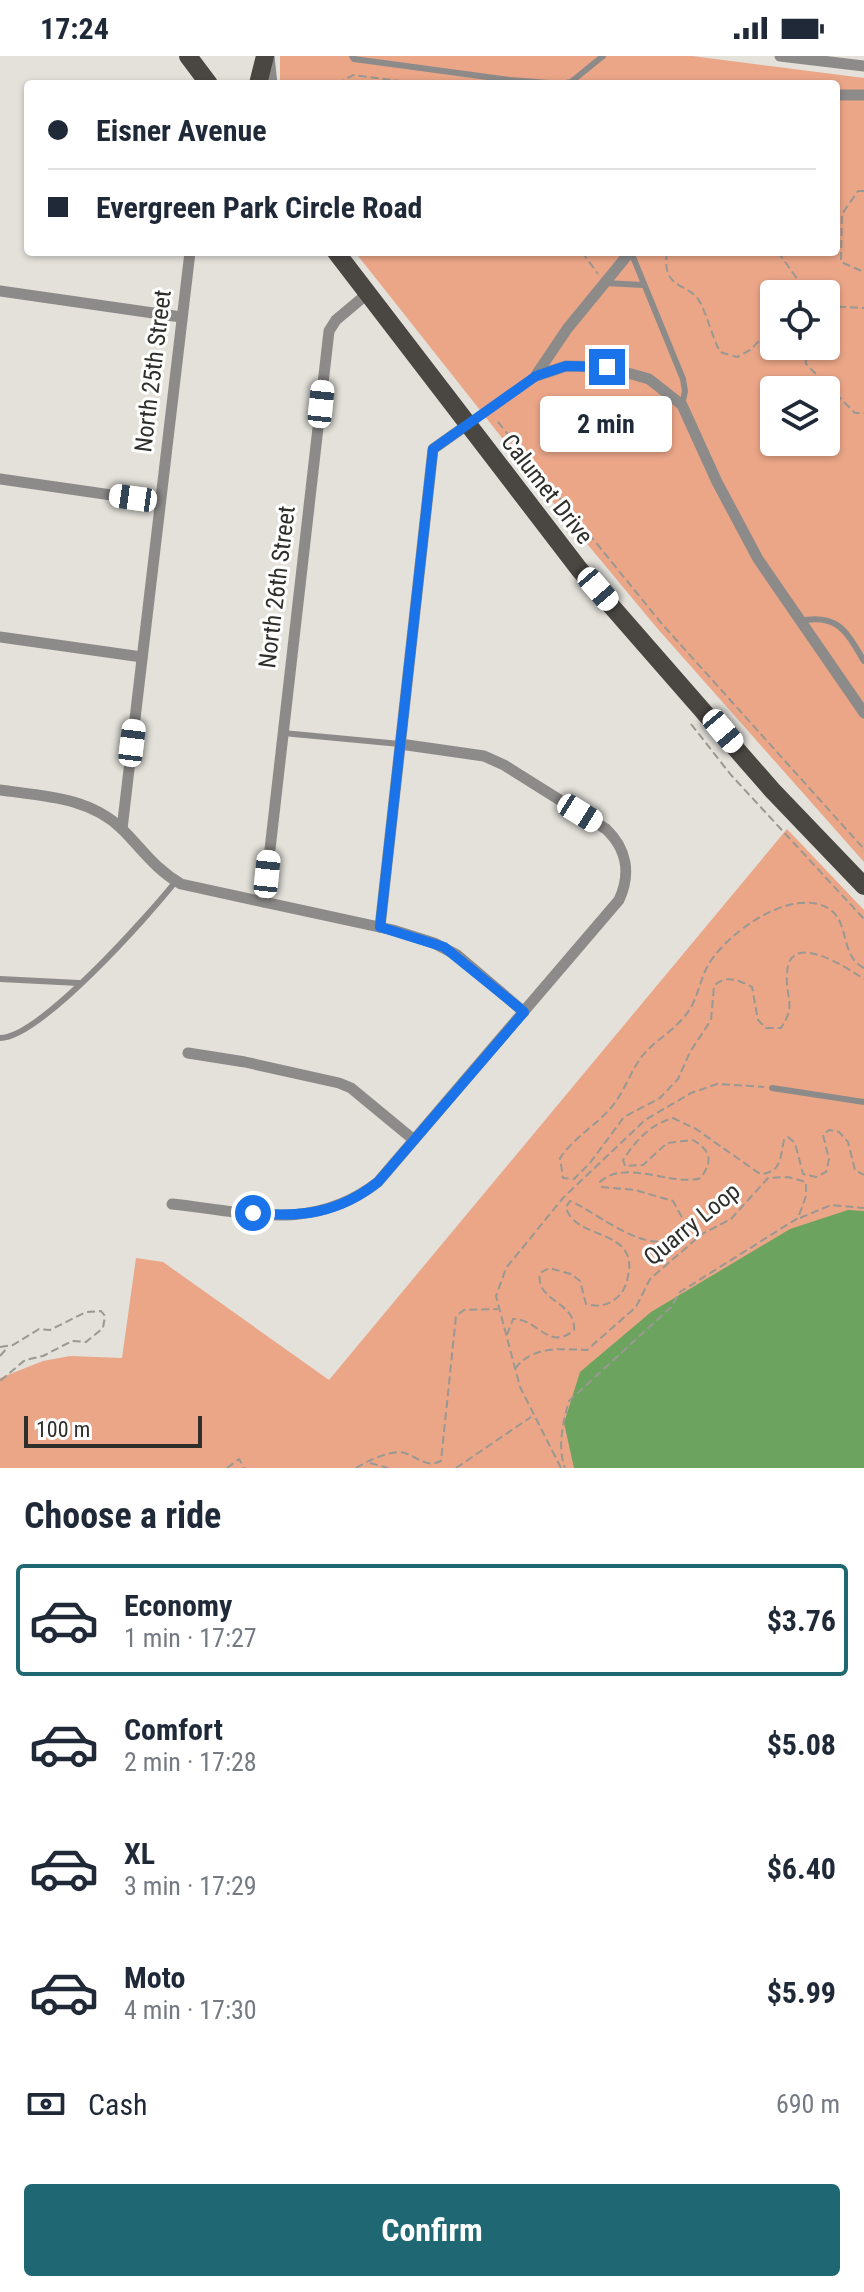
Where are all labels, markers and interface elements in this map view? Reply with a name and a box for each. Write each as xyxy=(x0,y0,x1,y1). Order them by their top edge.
text: 17:24 xyxy=(40,11,109,46)
text: Eisner Avenue xyxy=(96,113,267,148)
text: Evergreen Park Circle Road xyxy=(96,190,422,225)
map controls xyxy=(760,280,840,456)
button: locate xyxy=(760,280,840,360)
street label: North 25th Street xyxy=(129,288,177,454)
route end xyxy=(589,349,625,385)
button: layers xyxy=(760,376,840,456)
car xyxy=(307,379,335,429)
callout: 2 min xyxy=(541,395,673,451)
text: 2 min xyxy=(577,409,635,439)
street label: Calumet Drive xyxy=(495,428,599,550)
car xyxy=(108,483,158,513)
street label: North 26th Street xyxy=(253,504,301,670)
car xyxy=(573,563,623,615)
car xyxy=(698,705,748,757)
car xyxy=(117,718,147,768)
car xyxy=(553,790,607,836)
car xyxy=(253,849,281,899)
street label: Quarry Loop xyxy=(638,1177,746,1271)
route start xyxy=(235,1195,271,1231)
scale bar xyxy=(24,1412,202,1448)
text: 100 m xyxy=(36,1417,90,1442)
text: Choose a ride xyxy=(24,1495,221,1537)
icon: car xyxy=(28,1584,100,1656)
text: Economy xyxy=(124,1588,232,1623)
text: $3.76 xyxy=(767,1603,836,1638)
text: 1 min · 17:27 xyxy=(124,1623,257,1653)
icon: car xyxy=(28,1708,100,1780)
text: Comfort xyxy=(124,1712,223,1747)
text: $5.08 xyxy=(767,1727,836,1762)
text: 2 min · 17:28 xyxy=(124,1747,257,1777)
icon: car xyxy=(28,1832,100,1904)
text: XL xyxy=(124,1836,155,1871)
text: $6.40 xyxy=(767,1851,836,1886)
text: 3 min · 17:29 xyxy=(124,1871,257,1901)
icon: car xyxy=(28,1956,100,2028)
text: Moto xyxy=(124,1960,185,1995)
text: $5.99 xyxy=(767,1975,836,2010)
text: 4 min · 17:30 xyxy=(124,1995,257,2025)
icon: cash xyxy=(24,2082,68,2126)
text: Cash xyxy=(88,2087,148,2122)
text: 690 m xyxy=(776,2089,840,2119)
button: Confirm xyxy=(24,2184,840,2276)

